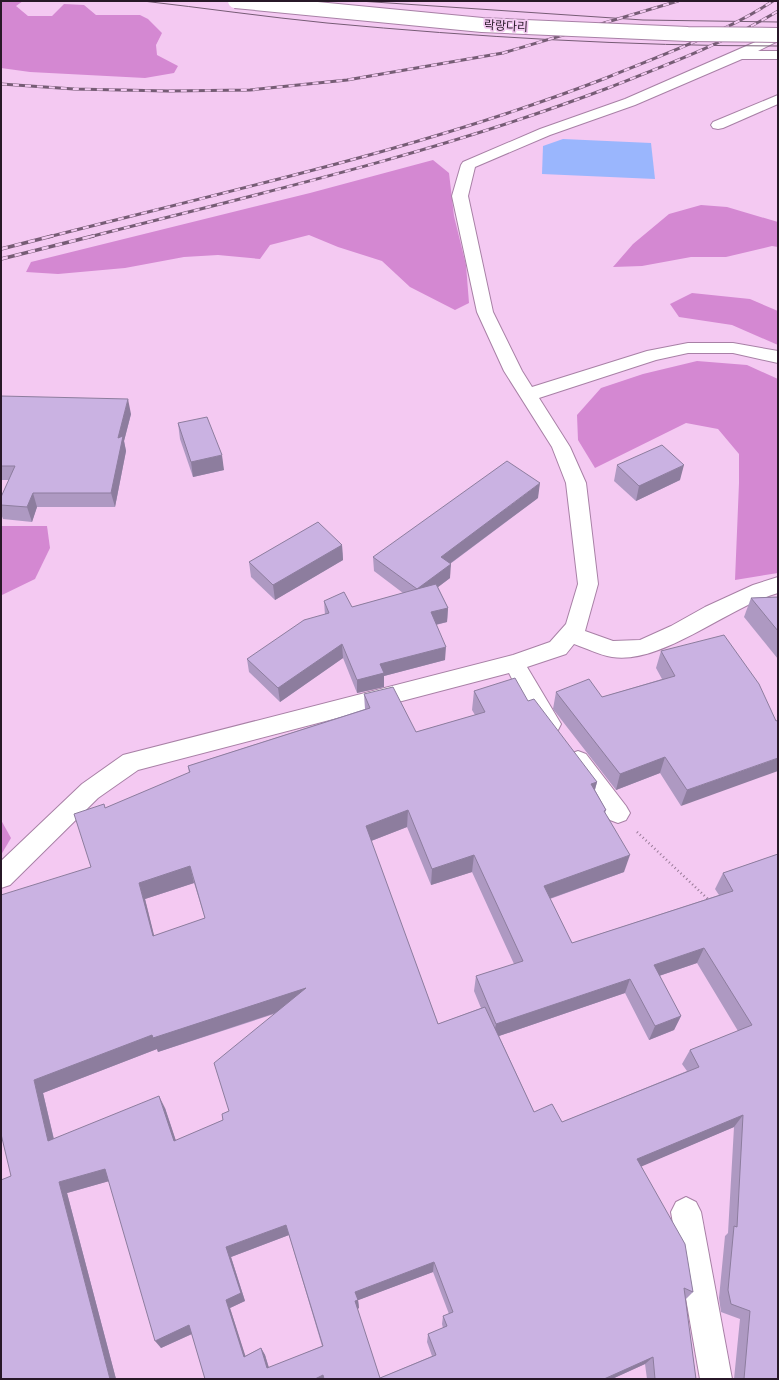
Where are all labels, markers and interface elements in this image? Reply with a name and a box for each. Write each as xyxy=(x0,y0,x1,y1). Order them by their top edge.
street label: 락랑다리 xyxy=(483,16,529,36)

